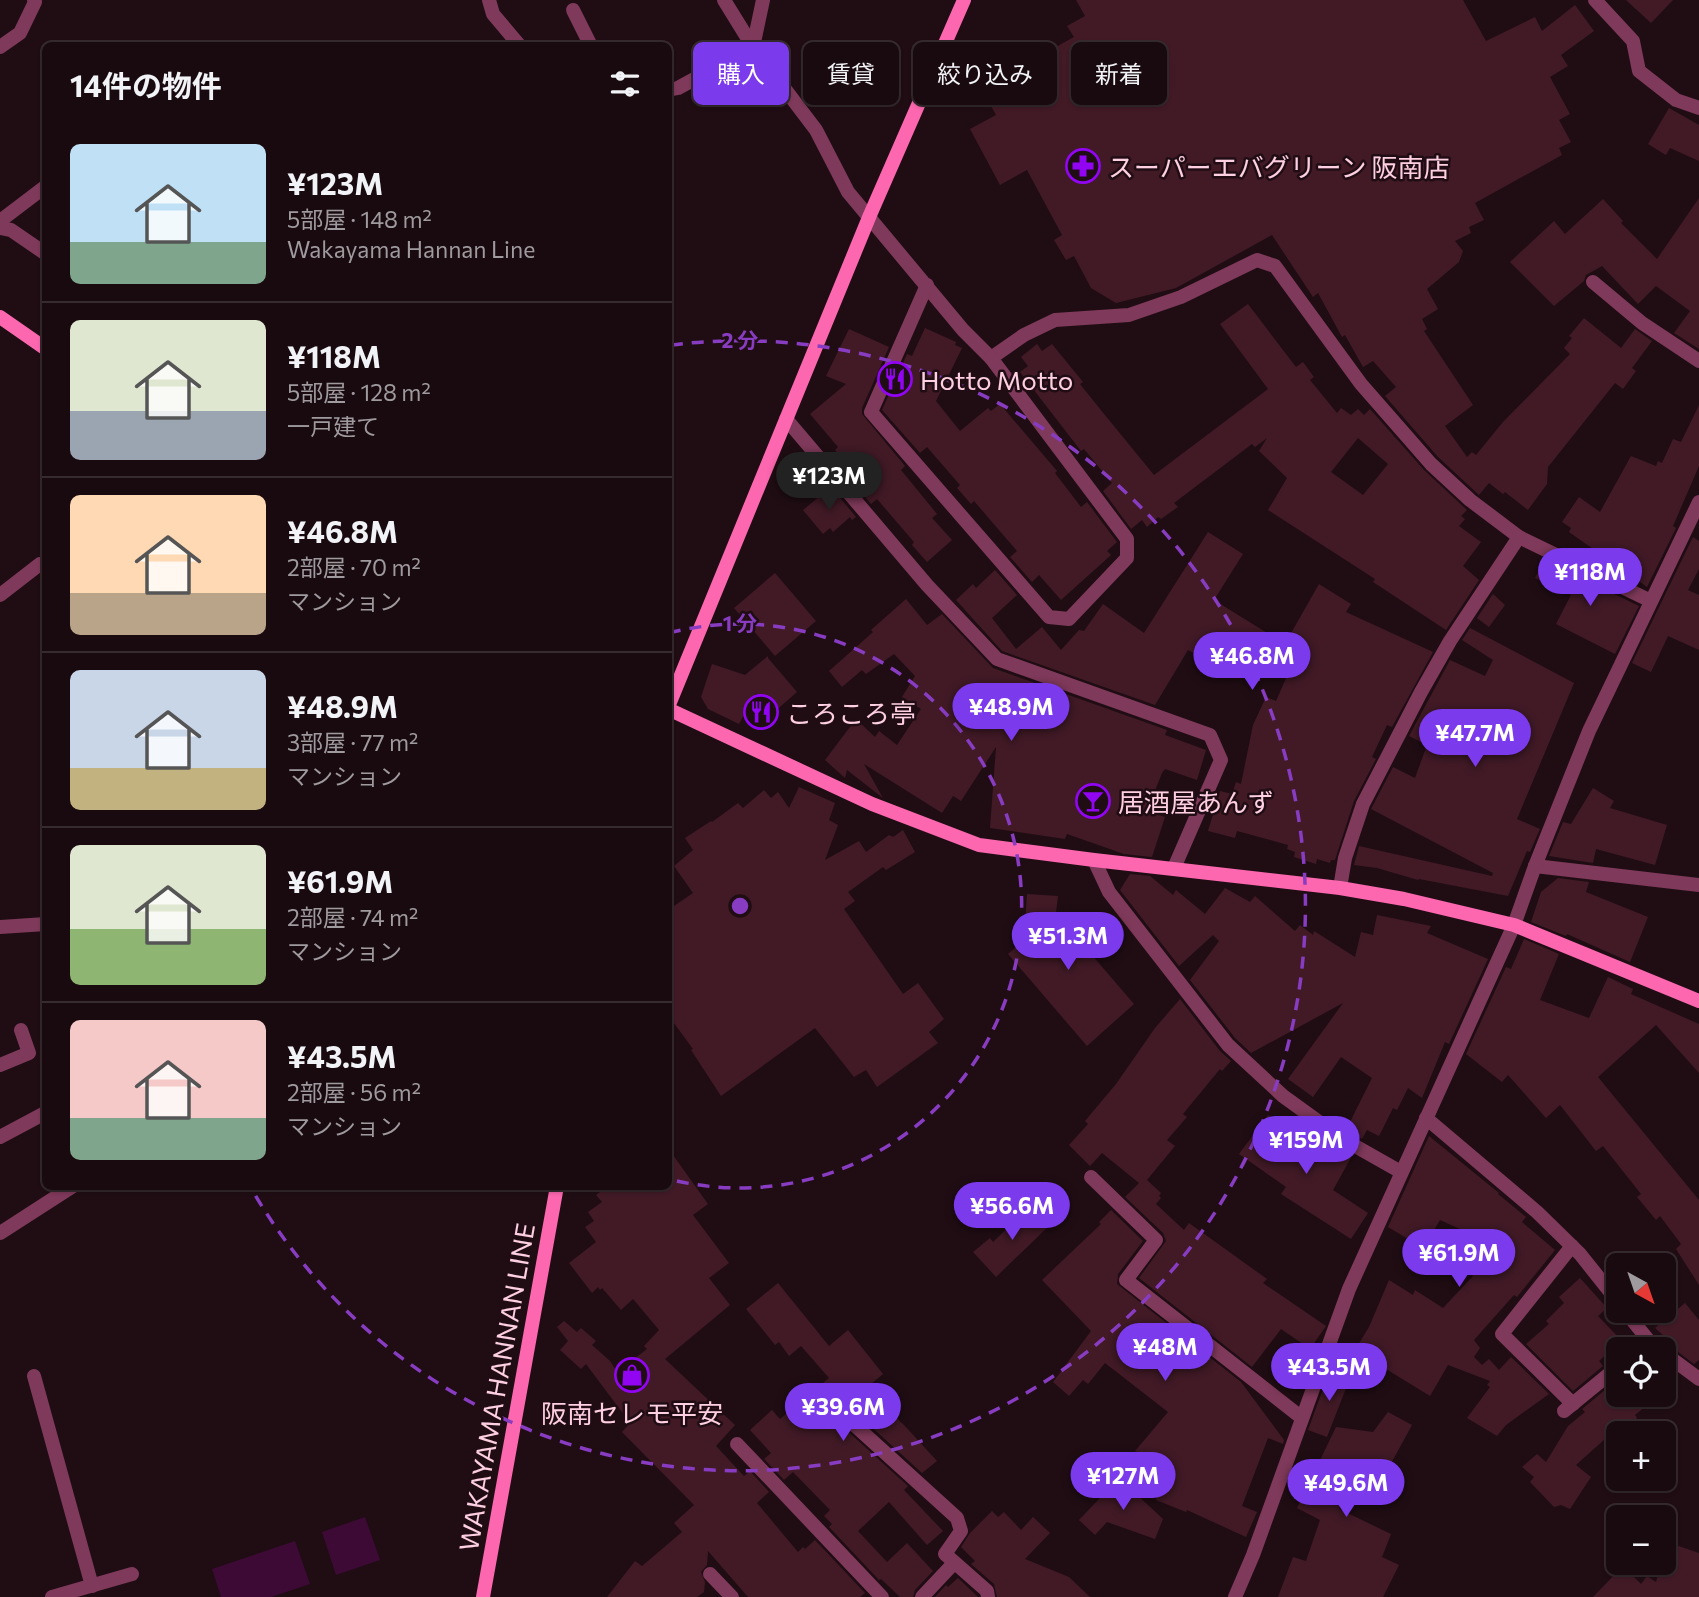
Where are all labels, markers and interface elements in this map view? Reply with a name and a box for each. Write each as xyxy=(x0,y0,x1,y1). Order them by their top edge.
chip: 購入 xyxy=(693,42,789,105)
chip: 賃貸 xyxy=(803,42,899,105)
chip: 絞り込み xyxy=(913,42,1057,105)
chip: 新着 xyxy=(1071,42,1167,105)
icon: filters xyxy=(606,65,644,103)
text: 14件の物件 xyxy=(70,66,222,103)
pharmacy icon: スーパーエバグリーン 阪南店 xyxy=(1064,147,1102,185)
place label: スーパーエバグリーン 阪南店 xyxy=(1108,151,1449,182)
text: ¥123M xyxy=(287,164,383,201)
icon: home xyxy=(126,172,210,256)
text: 5部屋 · 148 m² xyxy=(287,205,432,233)
text: Wakayama Hannan Line xyxy=(287,235,535,263)
text: 2 分 xyxy=(722,327,758,352)
text: ¥118M xyxy=(287,337,381,374)
icon: home xyxy=(126,348,210,432)
restaurant icon: Hotto Motto xyxy=(876,360,914,398)
place label: Hotto Motto xyxy=(920,364,1073,395)
text: 5部屋 · 128 m² xyxy=(287,378,431,406)
text: 一戸建て xyxy=(287,412,379,440)
pin: ¥123M xyxy=(780,452,878,512)
text: ¥123M xyxy=(792,461,866,489)
text: ¥46.8M xyxy=(287,512,398,549)
icon: home xyxy=(126,523,210,607)
pin: ¥118M xyxy=(1541,548,1639,608)
text: 2部屋 · 70 m² xyxy=(287,553,421,581)
text: ¥118M xyxy=(1554,557,1626,585)
text: マンション xyxy=(287,587,402,615)
text: 1 分 xyxy=(723,610,757,635)
pin: ¥46.8M xyxy=(1195,632,1309,692)
text: ¥46.8M xyxy=(1209,641,1295,669)
pin: ¥48.9M xyxy=(954,684,1068,743)
text: ¥48.9M xyxy=(287,687,398,724)
text: ¥48.9M xyxy=(968,692,1054,720)
restaurant icon: ころころ亭 xyxy=(742,693,780,731)
place label: ころころ亭 xyxy=(786,697,916,728)
icon: home xyxy=(126,698,210,782)
pin: ¥47.7M xyxy=(1418,710,1532,769)
text: ¥47.7M xyxy=(1435,718,1515,746)
text: 3部屋 · 77 m² xyxy=(287,728,418,756)
text: マンション xyxy=(287,762,402,790)
bar icon: 居酒屋あんず xyxy=(1074,782,1112,820)
place label: 居酒屋あんず xyxy=(1118,786,1274,817)
text: ¥61.9M xyxy=(287,862,393,899)
icon: home xyxy=(126,873,210,957)
centre of rings xyxy=(728,894,752,918)
text: 2部屋 · 74 m² xyxy=(287,903,418,931)
pin: ¥51.3M xyxy=(1011,912,1125,972)
text: ¥51.3M xyxy=(1028,921,1108,949)
text: マンション xyxy=(287,937,402,965)
text: ¥43.5M xyxy=(287,1037,396,1074)
icon: home xyxy=(126,1048,210,1132)
text: 2部屋 · 56 m² xyxy=(287,1078,421,1106)
text: マンション xyxy=(287,1112,402,1140)
pin: ¥159M xyxy=(1257,1116,1355,1176)
text: ¥159M xyxy=(1269,1125,1343,1153)
pin: ¥56.6M xyxy=(955,1182,1069,1242)
text: ¥56.6M xyxy=(970,1191,1054,1219)
street label: WAKAYAMA HANNAN LINE xyxy=(452,1221,540,1553)
pin: ¥61.9M xyxy=(1402,1230,1516,1289)
text: ¥61.9M xyxy=(1418,1238,1500,1266)
north arrow xyxy=(1606,1253,1676,1323)
map controls xyxy=(1606,1253,1676,1575)
pin: ¥48M xyxy=(1124,1324,1206,1383)
text: ¥48M xyxy=(1132,1332,1198,1360)
button: locate xyxy=(1606,1337,1676,1407)
pin: ¥43.5M xyxy=(1272,1344,1386,1403)
text: ¥43.5M xyxy=(1287,1352,1371,1380)
shop icon: 阪南セレモ平安 xyxy=(613,1356,651,1394)
pin: ¥39.6M xyxy=(786,1384,900,1443)
text: ¥39.6M xyxy=(801,1392,885,1420)
place label: 阪南セレモ平安 xyxy=(541,1397,723,1428)
button: + xyxy=(1606,1421,1676,1491)
pin: ¥127M xyxy=(1074,1452,1172,1512)
pin: ¥49.6M xyxy=(1289,1460,1403,1519)
text: ¥127M xyxy=(1087,1461,1159,1489)
text: ¥49.6M xyxy=(1303,1468,1389,1496)
button: − xyxy=(1606,1505,1676,1575)

